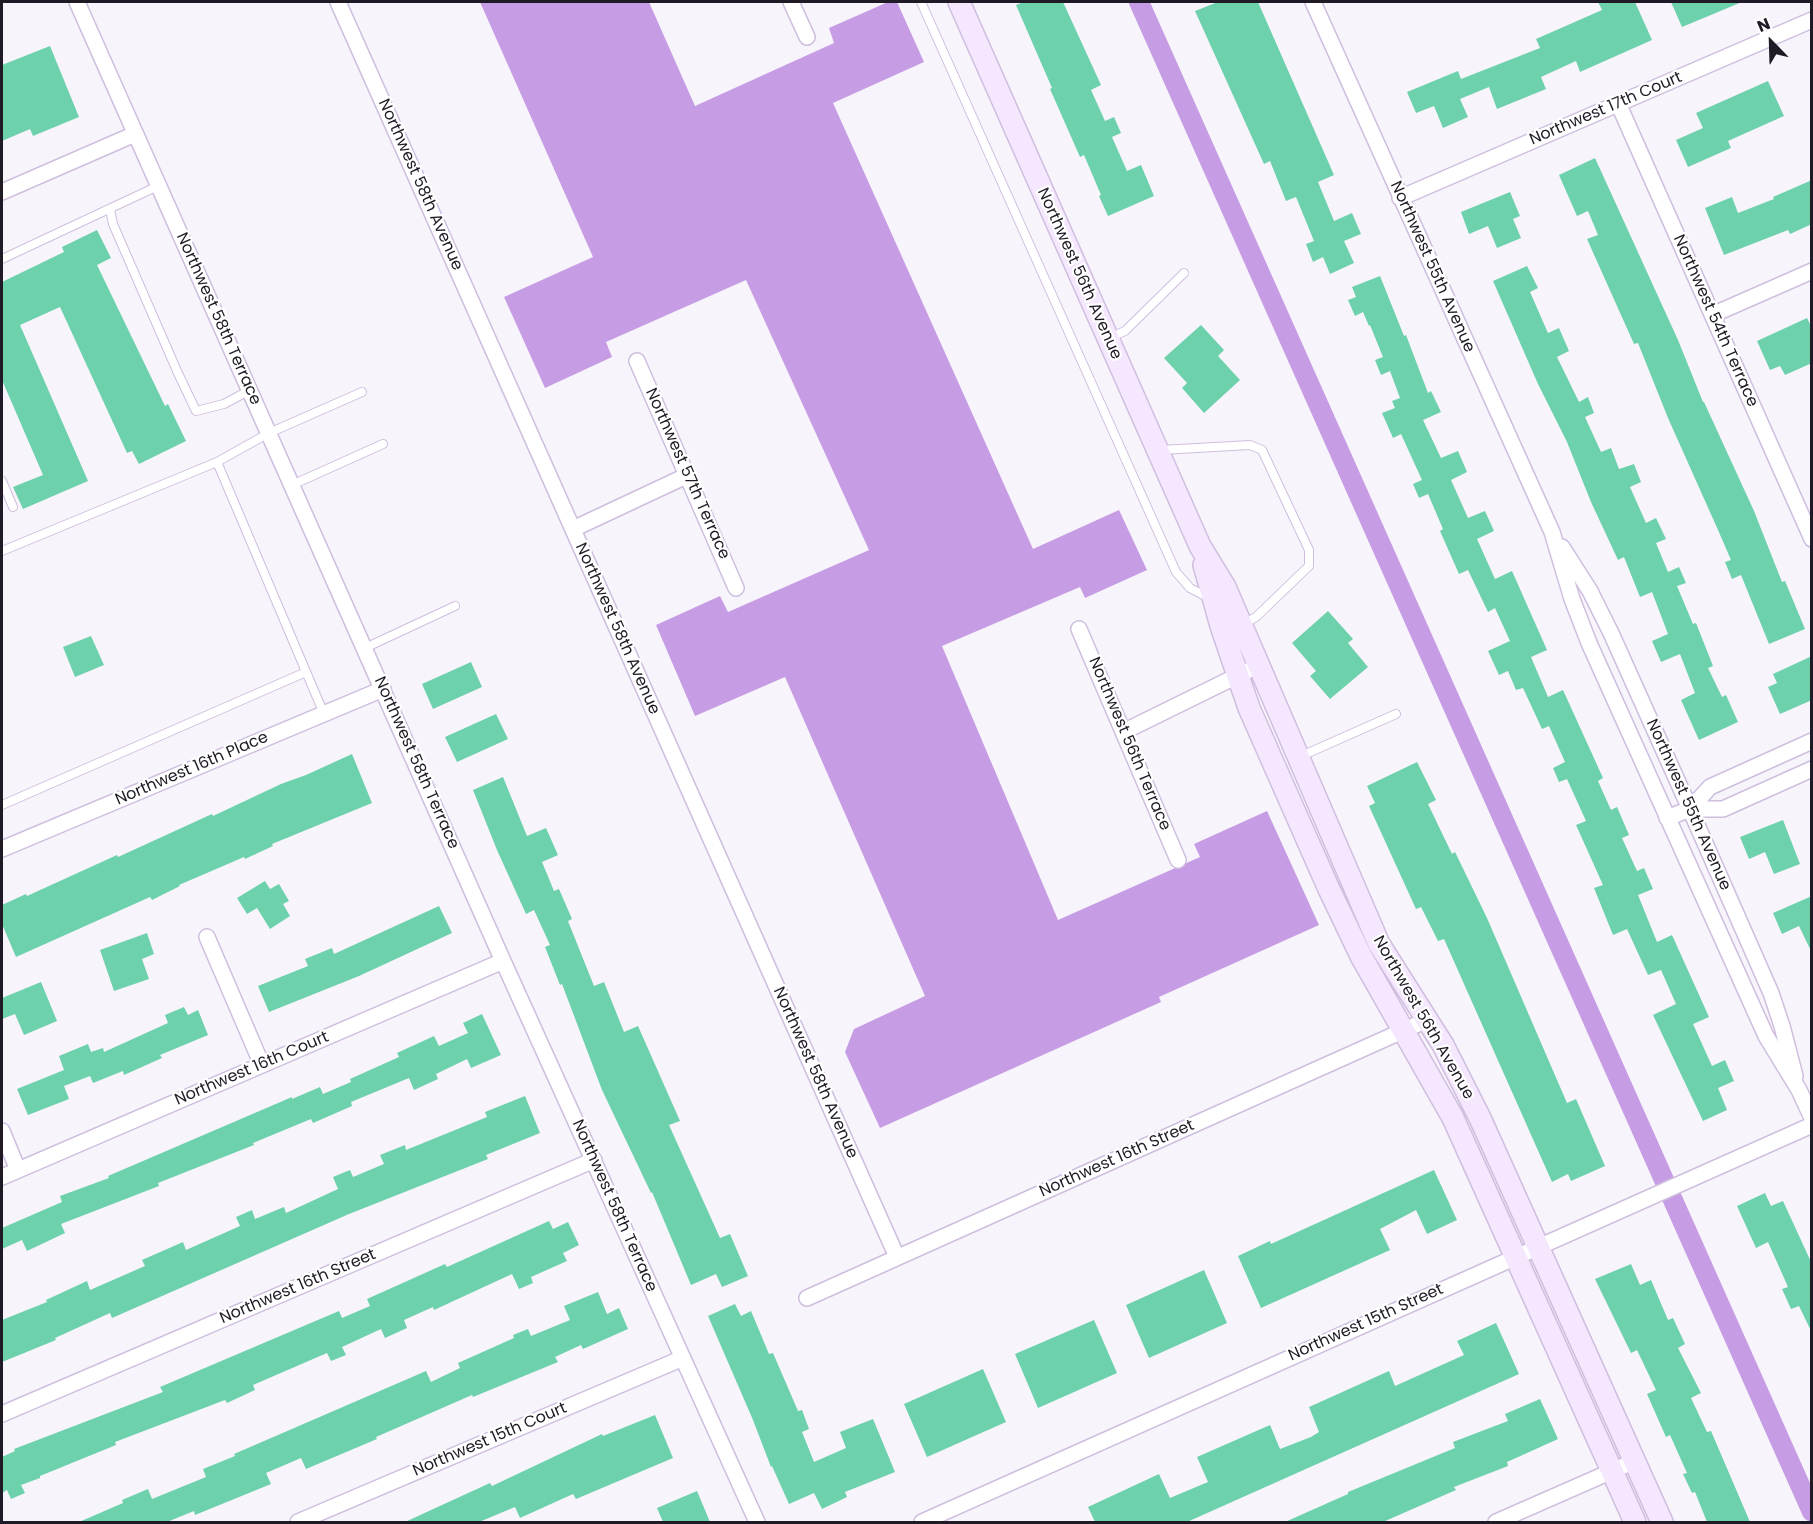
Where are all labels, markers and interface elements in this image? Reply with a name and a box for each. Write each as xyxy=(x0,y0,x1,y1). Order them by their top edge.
north arrow xyxy=(1741,12,1801,72)
text: N xyxy=(1754,12,1774,38)
street label: Northwest 17th Court xyxy=(1527,68,1685,150)
street label: Northwest 58th Avenue xyxy=(373,96,467,274)
street label: Northwest 55th Avenue xyxy=(1386,178,1478,356)
street label: Northwest 56th Avenue xyxy=(1032,185,1126,363)
street label: Northwest 58th Terrace xyxy=(171,230,265,408)
street label: Northwest 54th Terrace xyxy=(1668,232,1762,410)
street label: Northwest 57th Terrace xyxy=(641,386,733,562)
street label: Northwest 58th Avenue xyxy=(570,540,664,718)
street label: Northwest 56th Terrace xyxy=(1084,654,1174,834)
street label: Northwest 58th Terrace xyxy=(369,674,463,852)
street label: Northwest 55th Avenue xyxy=(1642,716,1734,894)
street label: Northwest 16th Place xyxy=(113,728,271,810)
street label: Northwest 56th Avenue xyxy=(1368,933,1478,1103)
street label: Northwest 58th Avenue xyxy=(768,984,862,1162)
street label: Northwest 16th Court xyxy=(172,1028,332,1110)
street label: Northwest 16th Street xyxy=(1037,1116,1197,1202)
street label: Northwest 58th Terrace xyxy=(567,1117,661,1295)
street label: Northwest 16th Street xyxy=(217,1245,379,1329)
street label: Northwest 15th Street xyxy=(1286,1280,1446,1366)
street label: Northwest 15th Court xyxy=(410,1399,570,1481)

